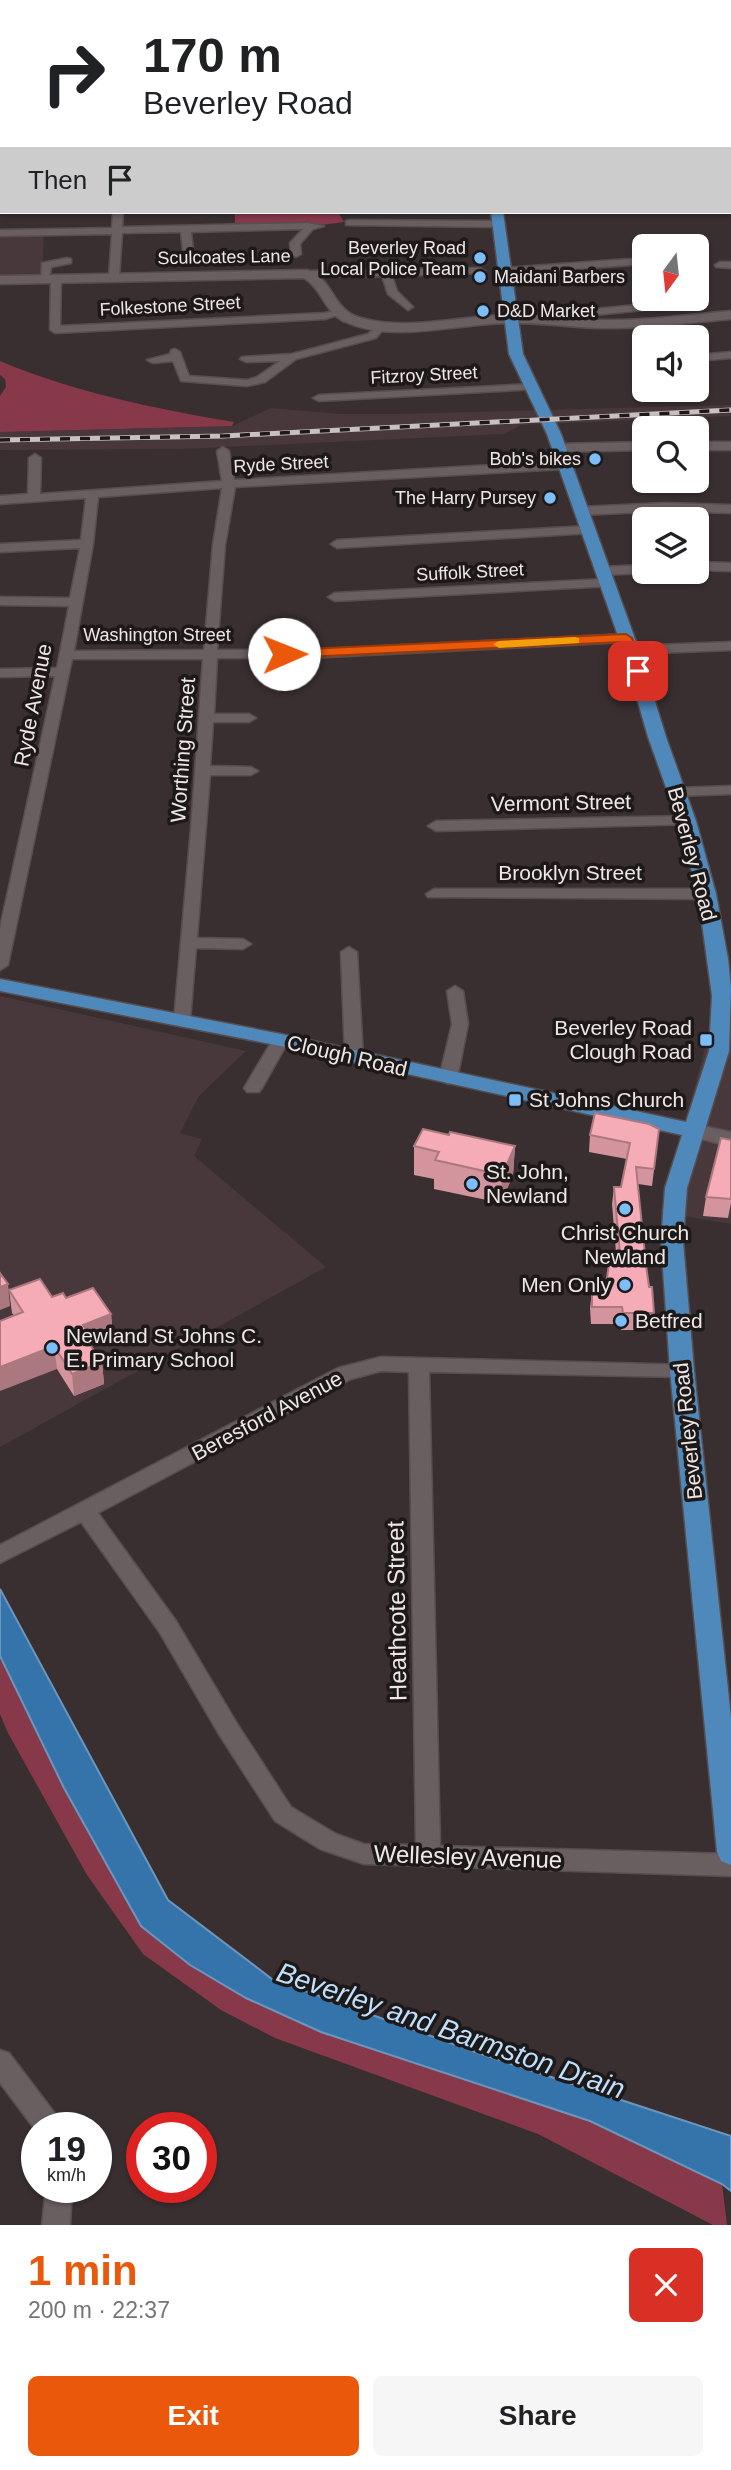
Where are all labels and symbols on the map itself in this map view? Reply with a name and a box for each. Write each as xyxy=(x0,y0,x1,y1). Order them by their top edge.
north arrow xyxy=(632,234,709,312)
place label: Beverley Road Local Police Team xyxy=(320,238,466,279)
street label: Sculcoates Lane xyxy=(157,246,291,268)
marker: Beverley Road Local Police Team xyxy=(472,250,488,266)
place label: Maidani Barbers xyxy=(494,267,625,287)
marker: Maidani Barbers xyxy=(472,269,488,285)
street label: Folkestone Street xyxy=(99,292,241,320)
place label: D&D Market xyxy=(497,301,595,321)
marker: D&D Market xyxy=(475,303,491,319)
street label: Fitzroy Street xyxy=(370,362,478,388)
place label: Bob's bikes xyxy=(490,449,581,469)
marker: Bob's bikes xyxy=(587,451,603,467)
street label: Ryde Street xyxy=(233,452,329,476)
place label: The Harry Pursey xyxy=(395,488,536,508)
marker: The Harry Pursey xyxy=(542,490,558,506)
street label: Suffolk Street xyxy=(416,559,524,585)
position arrow xyxy=(247,617,321,691)
street label: Washington Street xyxy=(83,625,231,645)
pin xyxy=(608,641,668,701)
street label: Ryde Avenue xyxy=(9,642,56,768)
street label: Worthing Street xyxy=(166,676,199,823)
street label: Beverley Road xyxy=(664,784,721,923)
street label: Vermont Street xyxy=(491,790,631,815)
street label: Brooklyn Street xyxy=(498,861,642,884)
place label: Beverley Road Clough Road xyxy=(554,1016,692,1063)
street label: Clough Road xyxy=(285,1031,409,1081)
marker: Beverley Road Clough Road xyxy=(698,1032,714,1048)
place label: St Johns Church xyxy=(529,1088,684,1111)
marker: St Johns Church xyxy=(507,1092,523,1108)
place label: St. John, Newland xyxy=(486,1160,569,1207)
marker: St. John, Newland xyxy=(464,1176,480,1192)
marker: Christ Church Newland xyxy=(617,1201,633,1217)
place label: Christ Church Newland xyxy=(561,1221,689,1268)
place label: Men Only xyxy=(521,1273,611,1296)
marker: Men Only xyxy=(617,1277,633,1293)
place label: Betfred xyxy=(635,1309,703,1332)
marker: Betfred xyxy=(613,1313,629,1329)
place label: Newland St Johns C. E. Primary School xyxy=(66,1324,262,1371)
marker: Newland St Johns C. E. Primary School xyxy=(44,1340,60,1356)
street label: Beverley Road xyxy=(669,1361,706,1501)
street label: Beresford Avenue xyxy=(188,1366,346,1465)
street label: Heathcote Street xyxy=(381,1520,412,1701)
street label: Wellesley Avenue xyxy=(373,1840,563,1873)
water label: Beverley and Barmston Drain xyxy=(273,1956,629,2105)
speed limit sign: 30 xyxy=(126,2112,217,2203)

